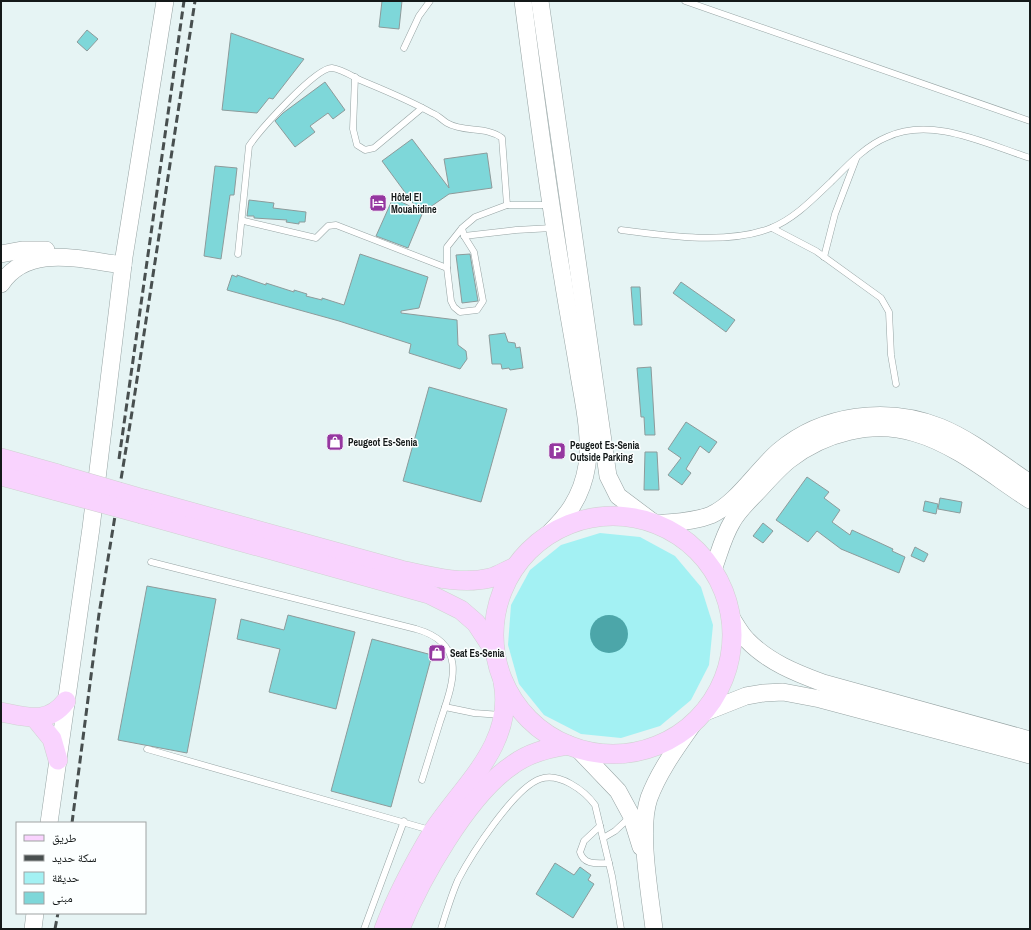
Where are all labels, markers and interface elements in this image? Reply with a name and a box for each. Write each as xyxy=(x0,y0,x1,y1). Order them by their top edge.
place label: Hôtel El Mouahidine xyxy=(391,191,437,216)
hotel icon: Hôtel El Mouahidine xyxy=(368,193,388,213)
shop icon: Peugeot Es-Senia xyxy=(325,432,345,452)
place label: Peugeot Es-Senia xyxy=(348,436,418,449)
place label: Peugeot Es-Senia Outside Parking xyxy=(570,439,640,464)
parking icon: Peugeot Es-Senia Outside Parking xyxy=(547,441,567,461)
shop icon: Seat Es-Senia xyxy=(427,643,447,663)
place label: Seat Es-Senia xyxy=(450,647,505,660)
legend xyxy=(16,822,146,914)
text: طريق xyxy=(52,830,77,846)
text: سكة حديد xyxy=(52,850,97,866)
text: حديقة xyxy=(52,870,80,886)
text: مبنى xyxy=(52,890,73,906)

